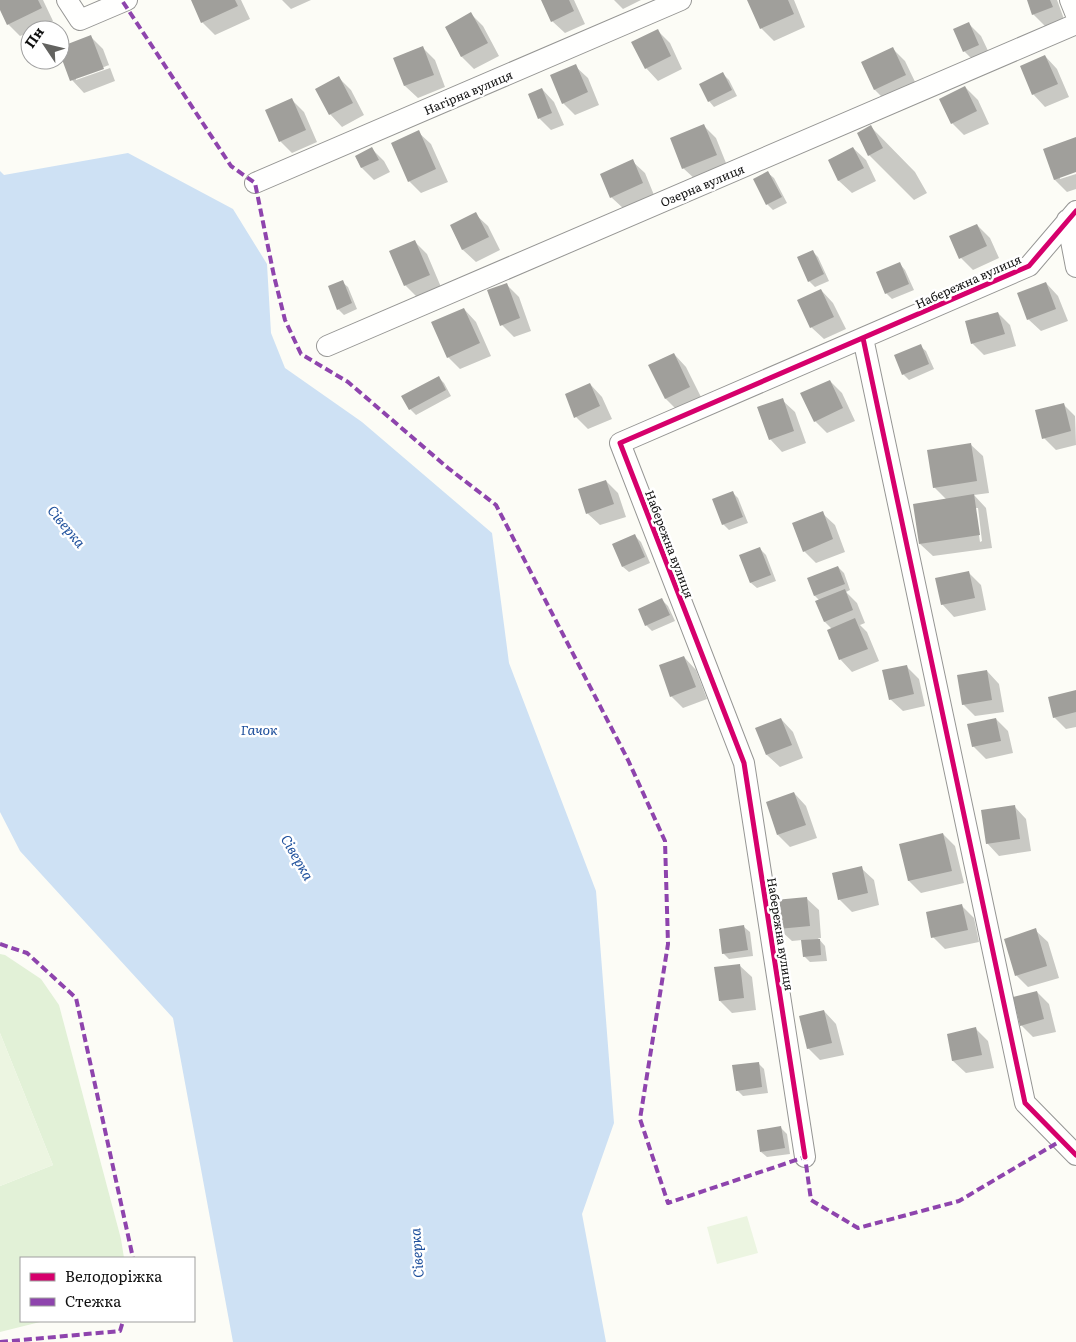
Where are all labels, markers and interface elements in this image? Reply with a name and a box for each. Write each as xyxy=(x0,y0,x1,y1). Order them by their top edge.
north arrow xyxy=(20,20,70,70)
text: Пн xyxy=(19,22,48,52)
street label: Нагірна вулиця xyxy=(421,65,515,119)
street label: Озерна вулиця xyxy=(657,159,747,211)
street label: Набережна вулиця xyxy=(912,249,1024,313)
street label: Набережна вулиця xyxy=(641,487,699,601)
water label: Сіверка xyxy=(43,500,91,552)
water label: Гачок xyxy=(240,719,278,739)
water label: Сіверка xyxy=(277,830,319,884)
street label: Набережна вулиця xyxy=(763,876,799,992)
water label: Сіверка xyxy=(404,1227,428,1279)
legend xyxy=(20,1257,195,1322)
text: Велодоріжка xyxy=(65,1264,163,1287)
text: Стежка xyxy=(65,1289,122,1312)

